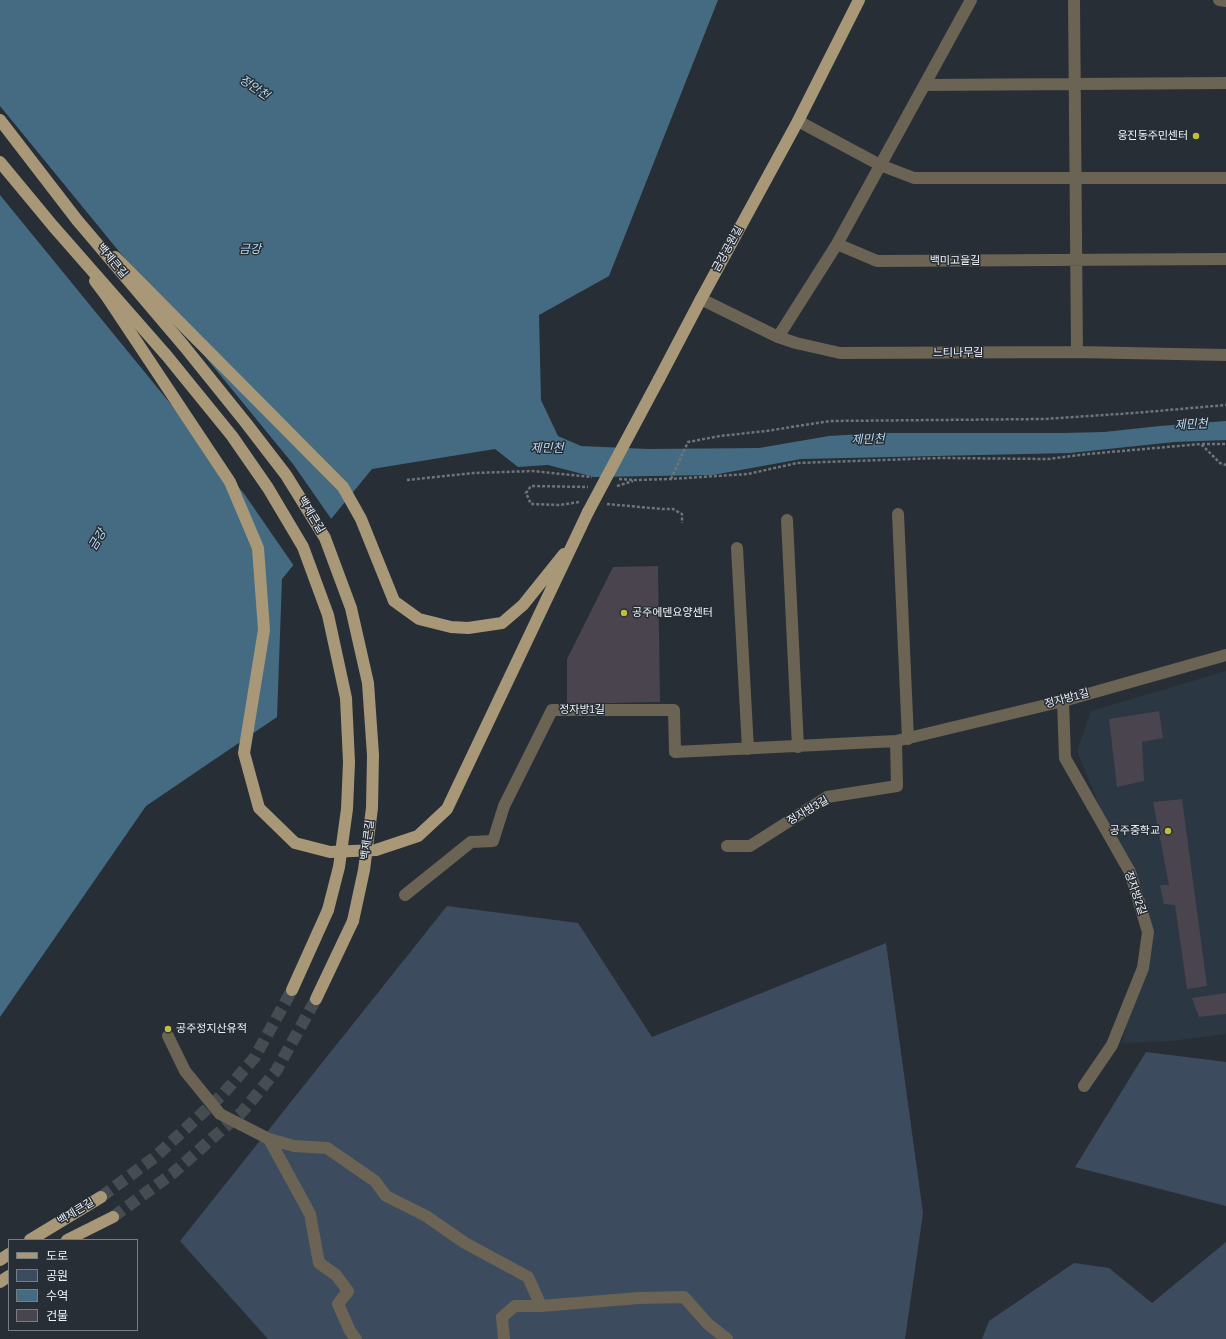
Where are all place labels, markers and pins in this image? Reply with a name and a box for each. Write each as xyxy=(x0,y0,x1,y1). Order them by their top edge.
place label: 웅진동주민센터 xyxy=(1117,129,1188,143)
marker: 웅진동주민센터 xyxy=(1191,131,1201,141)
place label: 공주에덴요양센터 xyxy=(632,606,713,620)
marker: 공주에덴요양센터 xyxy=(619,608,629,618)
place label: 공주중학교 xyxy=(1109,824,1160,838)
marker: 공주중학교 xyxy=(1163,826,1173,836)
place label: 공주정지산유적 xyxy=(176,1022,247,1036)
marker: 공주정지산유적 xyxy=(163,1024,173,1034)

